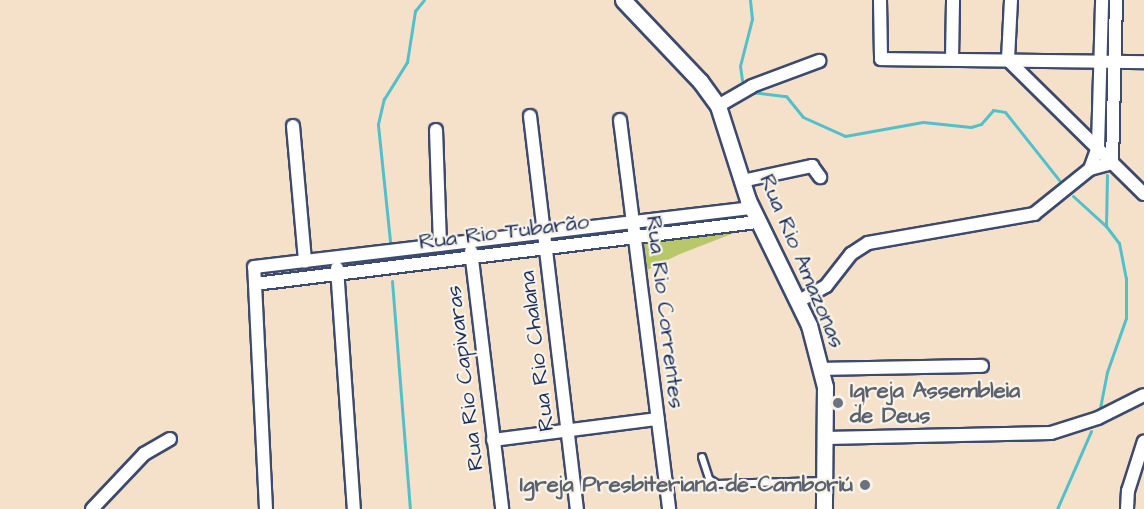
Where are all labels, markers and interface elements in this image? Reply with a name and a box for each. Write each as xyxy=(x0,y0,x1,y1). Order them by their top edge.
street label: Rua Rio Amazonas xyxy=(754,170,850,352)
street label: Rua Rio Tubarão xyxy=(417,208,591,256)
street label: Rua Rio Correntes xyxy=(640,214,690,410)
street label: Rua Rio Chalana xyxy=(514,269,560,433)
street label: Rua Rio Capivaras xyxy=(441,284,489,472)
place label: Igreja Assembleia de Deus xyxy=(850,377,1020,428)
marker: Igreja Assembleia de Deus xyxy=(831,396,845,410)
place label: Igreja Presbiteriana de Camboriú xyxy=(520,472,853,498)
marker: Igreja Presbiteriana de Camboriú xyxy=(858,478,872,492)

